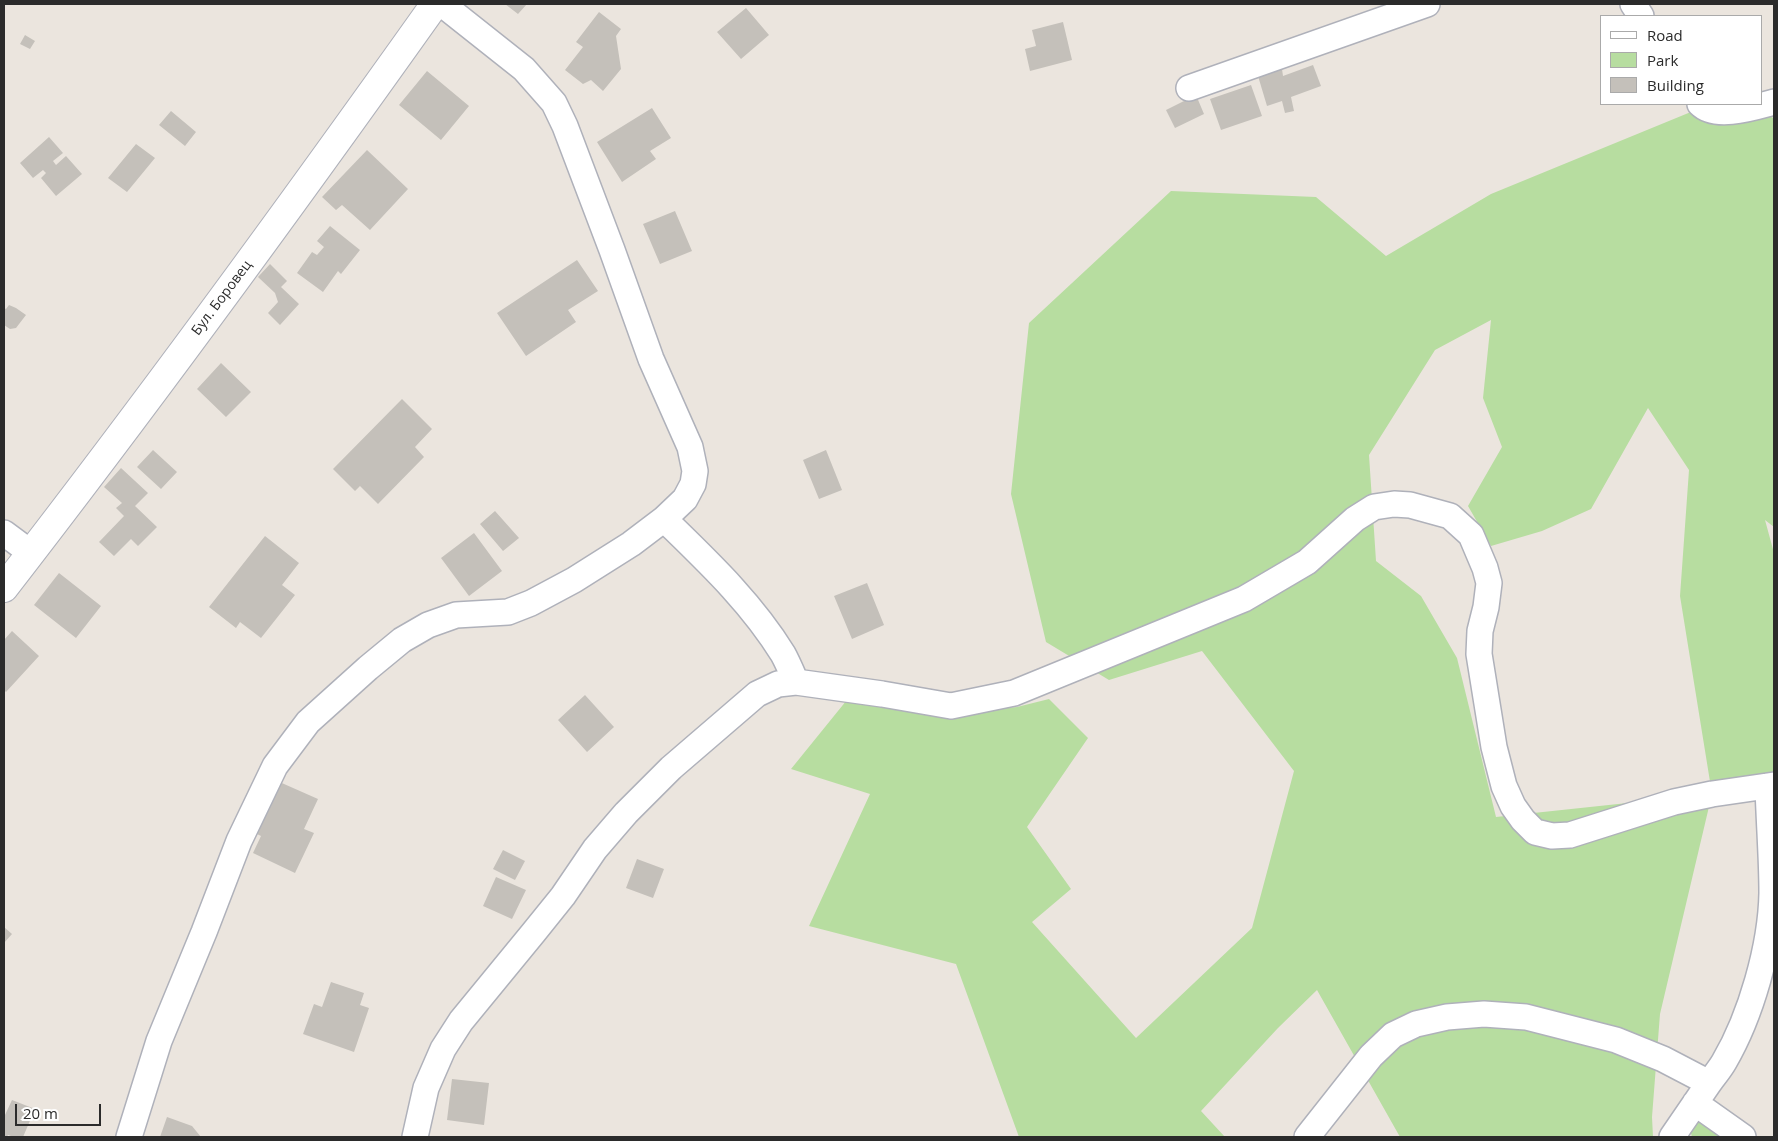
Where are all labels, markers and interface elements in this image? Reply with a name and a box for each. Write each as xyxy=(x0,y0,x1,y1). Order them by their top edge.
legend xyxy=(1600,15,1763,105)
text: Road xyxy=(1647,25,1683,45)
text: Park xyxy=(1647,50,1678,70)
text: Building xyxy=(1647,75,1704,95)
street label: Бул. Боровец xyxy=(188,257,256,339)
scale bar xyxy=(18,1094,104,1126)
text: 20 m xyxy=(23,1103,58,1123)

